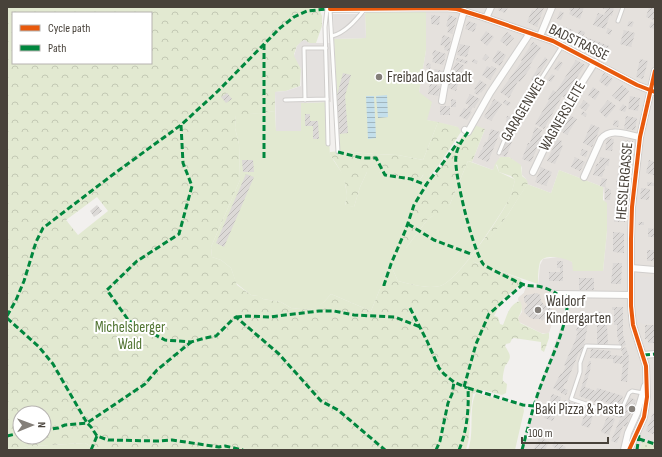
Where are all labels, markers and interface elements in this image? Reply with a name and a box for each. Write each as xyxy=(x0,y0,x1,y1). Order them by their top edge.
legend xyxy=(12,12,152,64)
street label: BADSTRASSE xyxy=(546,20,612,65)
text: Cycle path xyxy=(48,21,90,36)
text: Path xyxy=(48,41,66,56)
place label: Freibad Gaustadt xyxy=(387,68,473,87)
marker: Freibad Gaustadt xyxy=(374,72,384,82)
street label: GARAGENWEG xyxy=(497,74,550,145)
street label: WAGNERSLEITE xyxy=(535,78,590,155)
street label: HESSLERGASSE xyxy=(612,142,637,221)
place label: Waldorf Kindergarten xyxy=(546,292,611,328)
marker: Waldorf Kindergarten xyxy=(533,305,543,315)
park label: Michelsberger Wald xyxy=(95,318,166,354)
place label: Baki Pizza & Pasta xyxy=(535,400,624,419)
marker: Baki Pizza & Pasta xyxy=(627,404,637,414)
north arrow xyxy=(12,405,52,445)
scale bar xyxy=(522,419,608,445)
text: N xyxy=(35,422,48,428)
text: 100 m xyxy=(528,426,553,441)

